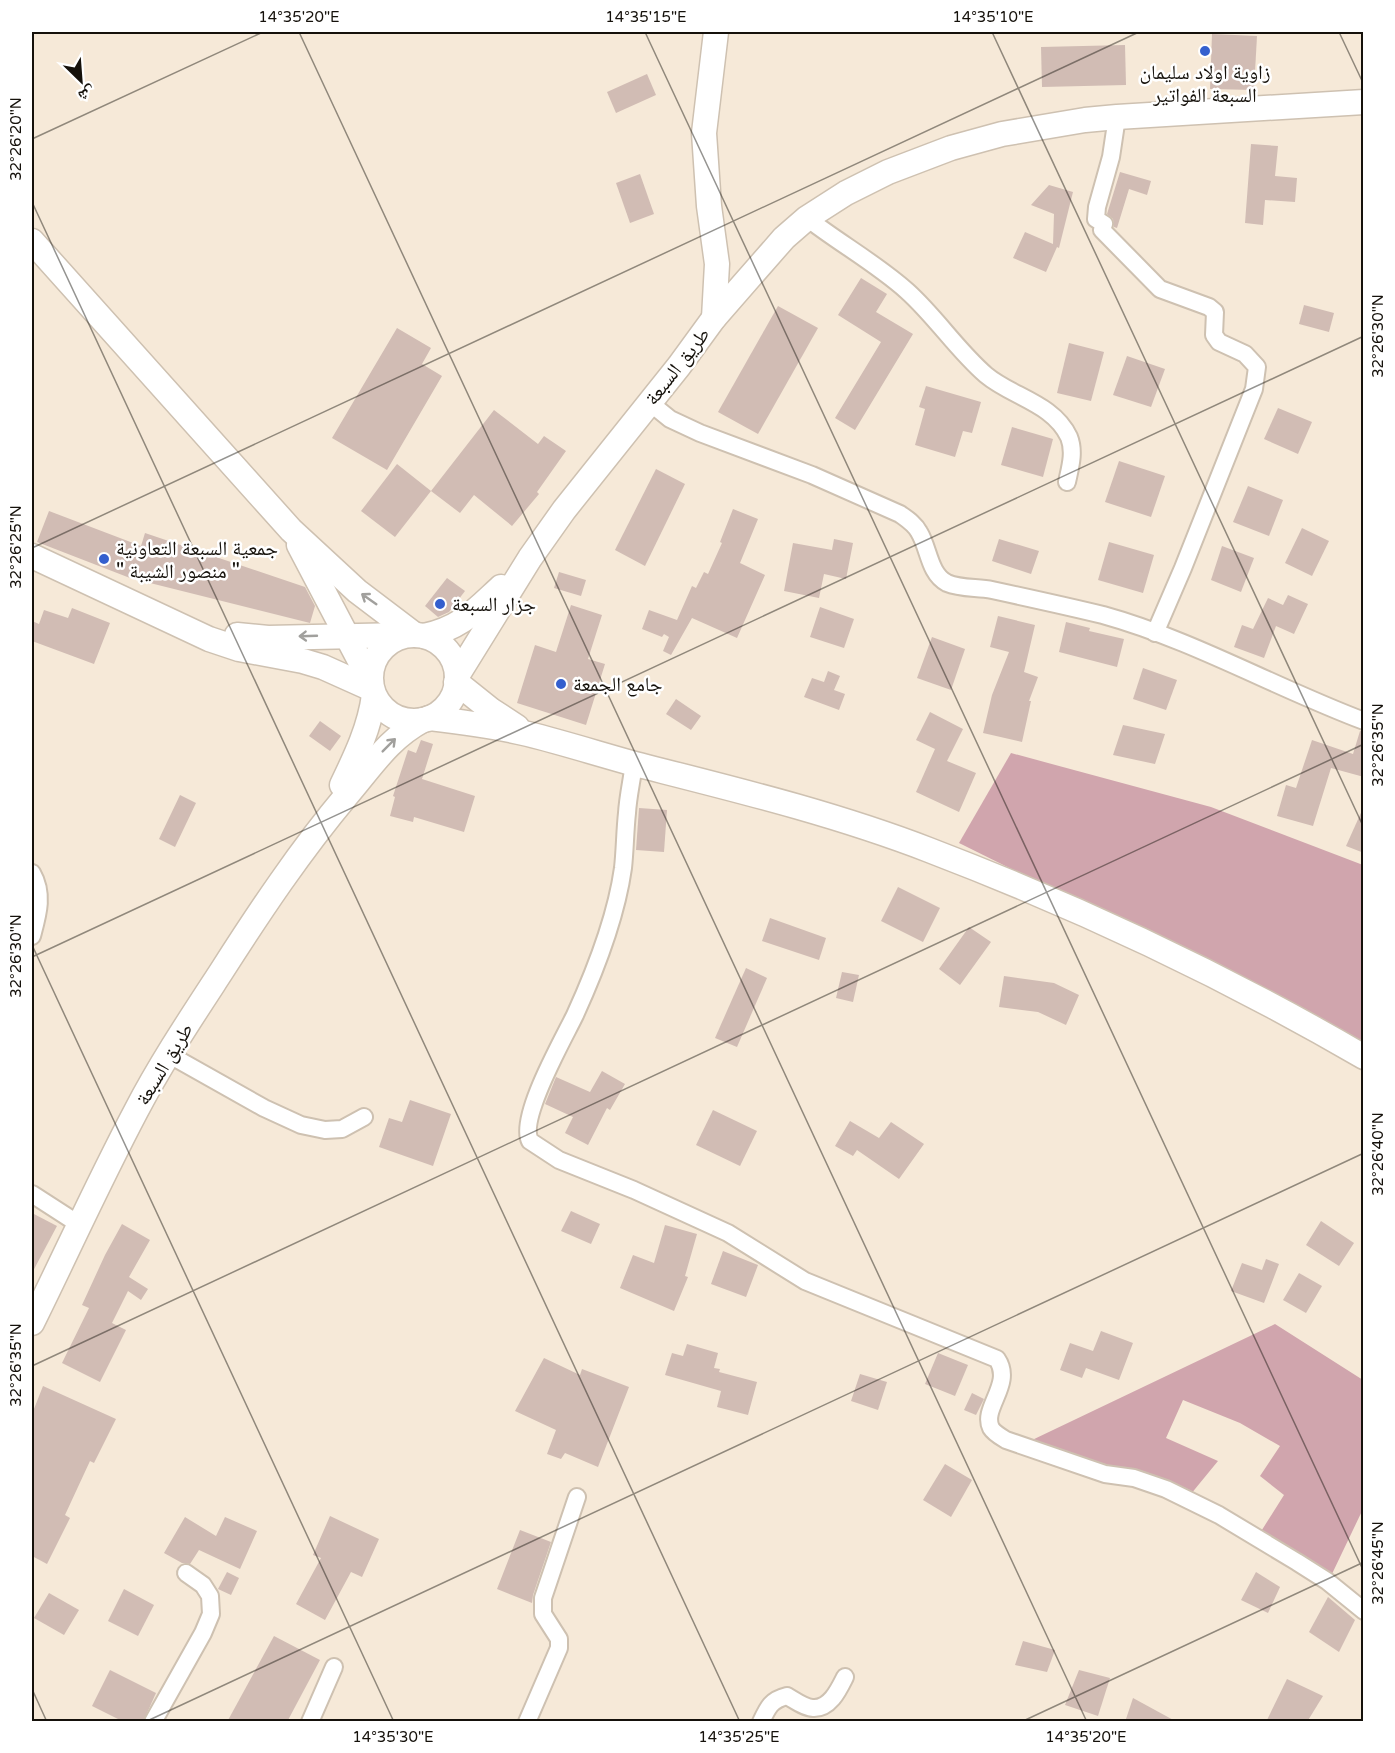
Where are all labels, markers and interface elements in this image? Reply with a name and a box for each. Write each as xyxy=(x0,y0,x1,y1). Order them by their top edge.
text: 14°35'20"E xyxy=(258,8,340,26)
text: 14°35'15"E xyxy=(605,8,687,26)
text: 14°35'10"E xyxy=(952,8,1034,26)
marker: زاوية اولاد سليمان السبعة الفواتير xyxy=(1198,44,1212,58)
north arrow xyxy=(51,51,111,111)
place label: زاوية اولاد سليمان السبعة الفواتير xyxy=(1139,61,1271,108)
text: ش xyxy=(75,81,99,106)
text: 32°26'20"N xyxy=(7,97,25,181)
text: 32°26'30"N xyxy=(1369,294,1387,378)
street label: طريق السبعة xyxy=(640,323,715,410)
text: 32°26'25"N xyxy=(7,505,25,589)
place label: جمعية السبعة التعاونية " منصور الشيبة " xyxy=(116,537,278,584)
marker: جمعية السبعة التعاونية " منصور الشيبة " xyxy=(97,552,111,566)
one-way arrow xyxy=(361,593,377,605)
place label: جزار السبعة xyxy=(452,593,536,617)
marker: جزار السبعة xyxy=(433,597,447,611)
one-way arrow xyxy=(299,631,319,642)
place label: جامع الجمعة xyxy=(573,673,663,697)
marker: جامع الجمعة xyxy=(554,677,568,691)
text: 32°26'35"N xyxy=(1369,703,1387,787)
one-way arrow xyxy=(381,738,396,752)
text: 32°26'30"N xyxy=(7,914,25,998)
street label: طريق السبعة xyxy=(131,1019,199,1110)
text: 32°26'40"N xyxy=(1369,1112,1387,1196)
text: 32°26'35"N xyxy=(7,1323,25,1407)
text: 32°26'45"N xyxy=(1369,1521,1387,1605)
text: 14°35'30"E xyxy=(352,1728,434,1746)
text: 14°35'25"E xyxy=(698,1728,780,1746)
text: 14°35'20"E xyxy=(1045,1728,1127,1746)

